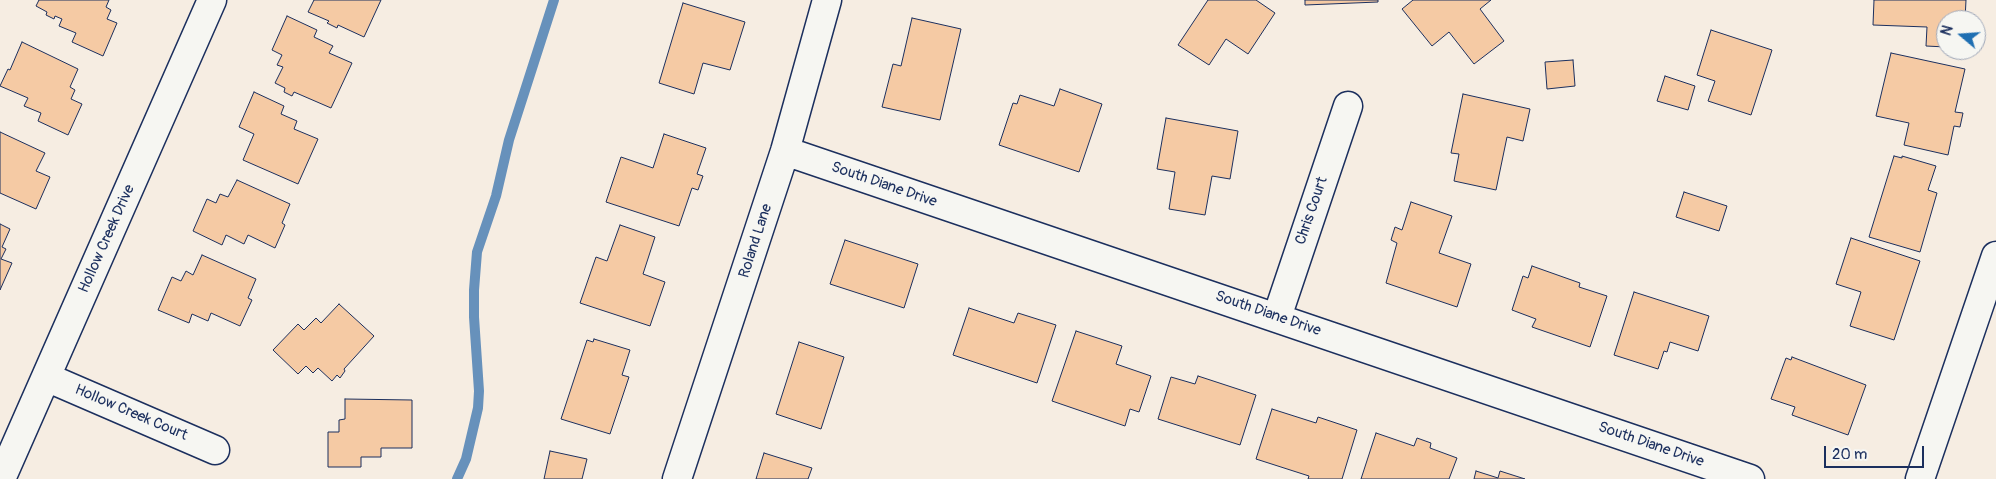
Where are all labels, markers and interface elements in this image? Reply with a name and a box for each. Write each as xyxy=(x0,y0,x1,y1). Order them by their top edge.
north arrow xyxy=(1936,10,1986,60)
text: N xyxy=(1938,23,1957,38)
street label: South Diane Drive xyxy=(829,159,939,211)
street label: Chris Court xyxy=(1292,175,1332,247)
street label: Hollow Creek Drive xyxy=(75,182,139,296)
street label: Roland Lane xyxy=(736,202,776,280)
street label: South Diane Drive xyxy=(1213,288,1323,340)
street label: Hollow Creek Court xyxy=(72,381,190,445)
street label: South Diane Drive xyxy=(1596,419,1706,471)
scale bar xyxy=(1826,436,1926,468)
text: 20 m xyxy=(1832,445,1867,464)

